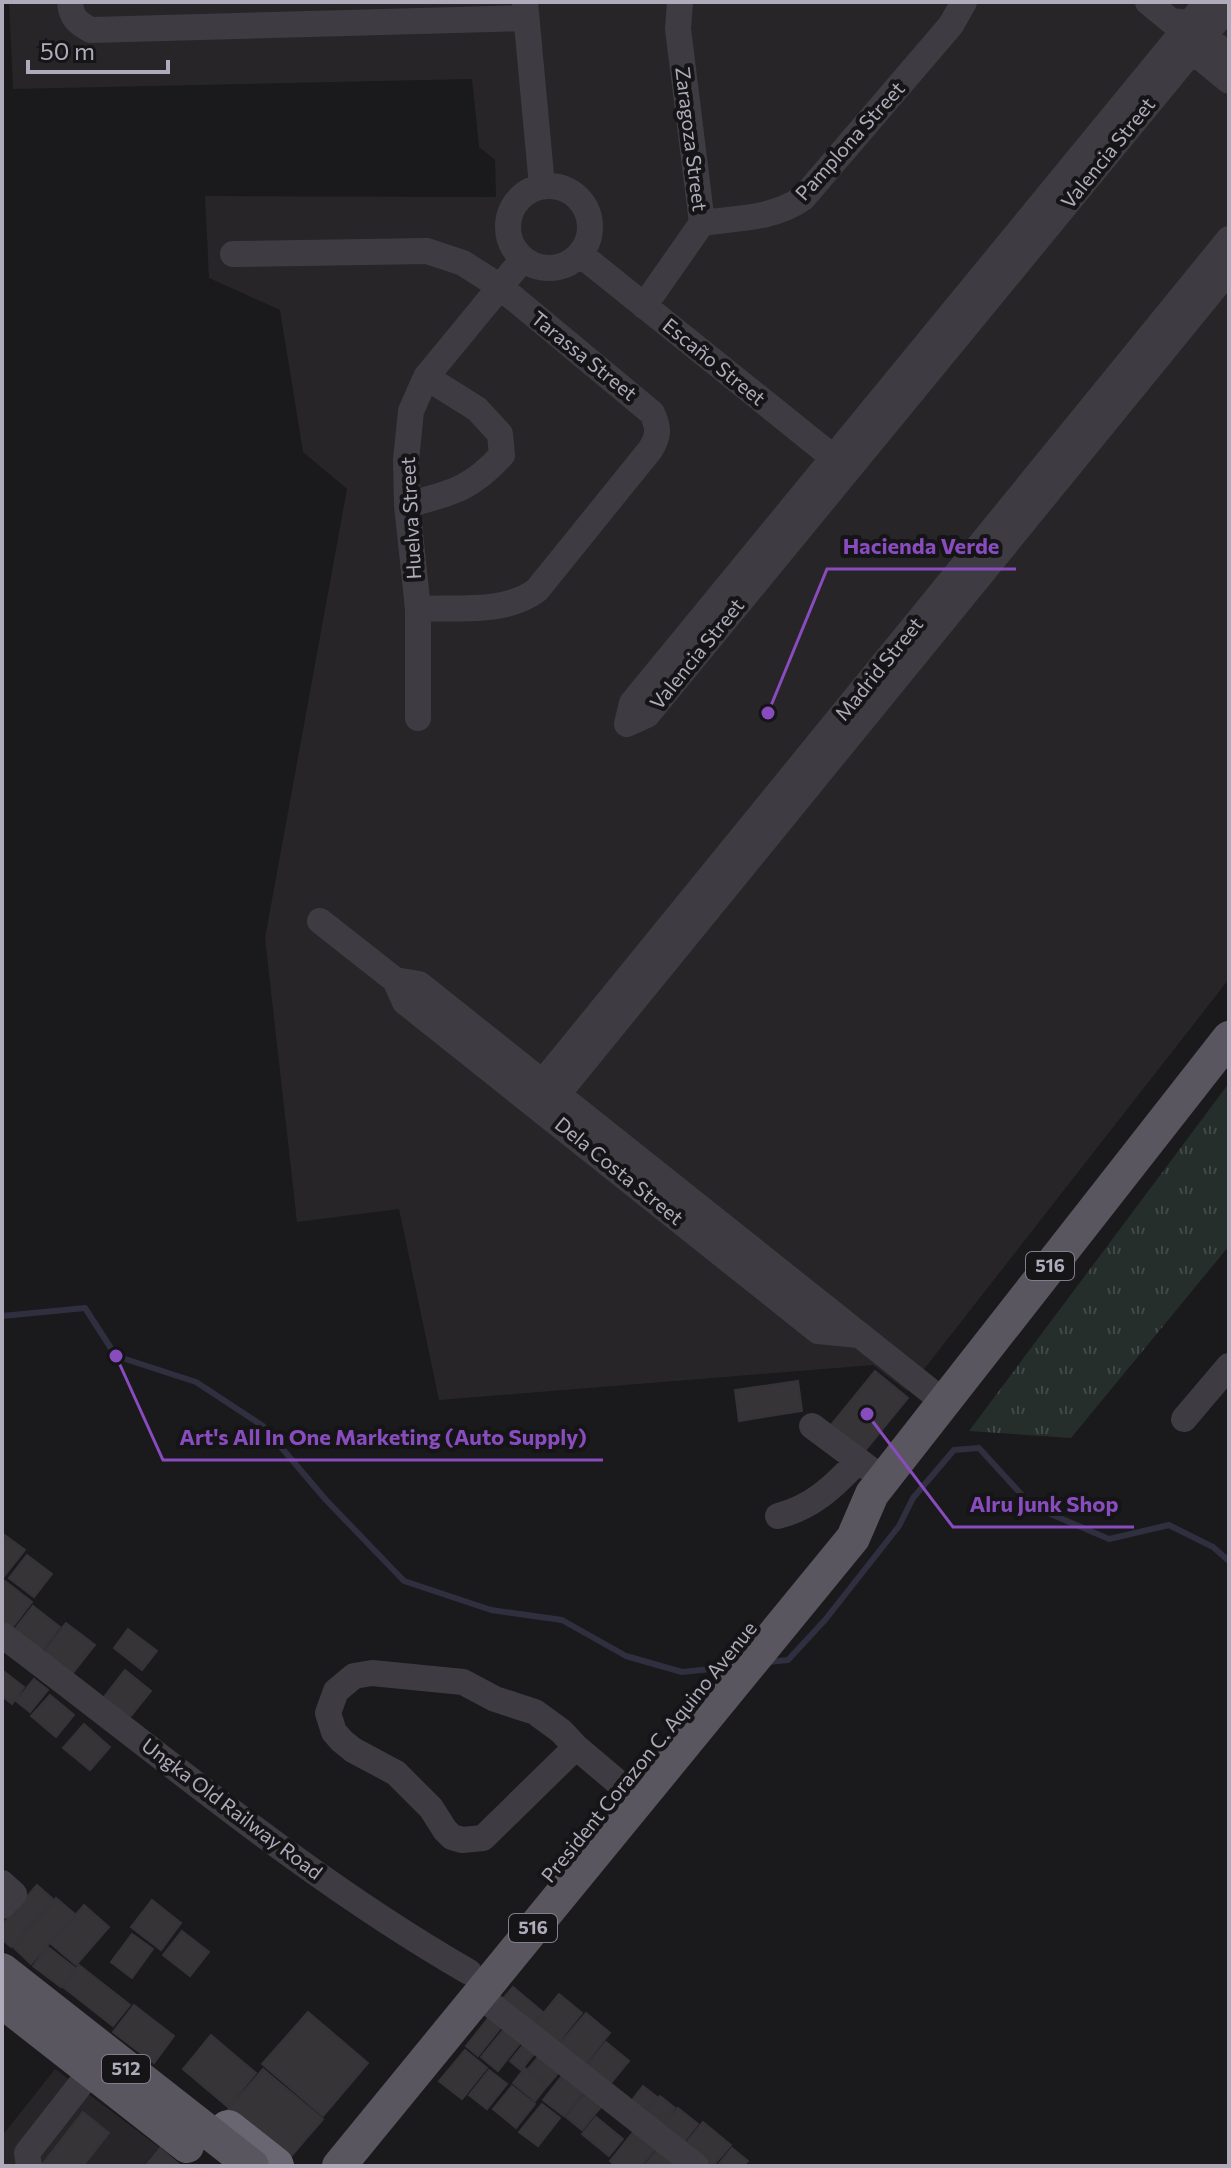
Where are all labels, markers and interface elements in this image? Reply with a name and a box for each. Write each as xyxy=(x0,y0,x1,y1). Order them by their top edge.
scale bar xyxy=(28,24,168,74)
text: 50 m xyxy=(40,36,95,65)
street label: Zaragoza Street xyxy=(671,65,713,213)
street label: Pamplona Street xyxy=(790,76,909,205)
street label: Valencia Street xyxy=(1055,92,1159,213)
street label: Tarassa Street xyxy=(527,305,642,405)
street label: Escaño Street xyxy=(658,313,771,410)
street label: Huelva Street xyxy=(395,456,425,580)
callout: Hacienda Verde xyxy=(827,523,1016,569)
text: Hacienda Verde xyxy=(843,532,999,559)
street label: Valencia Street xyxy=(644,593,748,714)
street label: Madrid Street xyxy=(829,612,927,725)
street label: Dela Costa Street xyxy=(551,1111,689,1229)
road number: 516 xyxy=(1026,1252,1074,1280)
callout: Art's All In One Marketing (Auto Supply) xyxy=(163,1414,603,1460)
text: Art's All In One Marketing (Auto Supply) xyxy=(179,1423,587,1450)
callout: Alru Junk Shop xyxy=(953,1481,1134,1527)
text: Alru Junk Shop xyxy=(970,1490,1118,1517)
street label: President Corazon C. Aquino Avenue xyxy=(535,1616,761,1887)
street label: Ungka Old Railway Road xyxy=(138,1732,328,1884)
road number: 516 xyxy=(509,1914,557,1942)
road number: 512 xyxy=(102,2055,150,2083)

